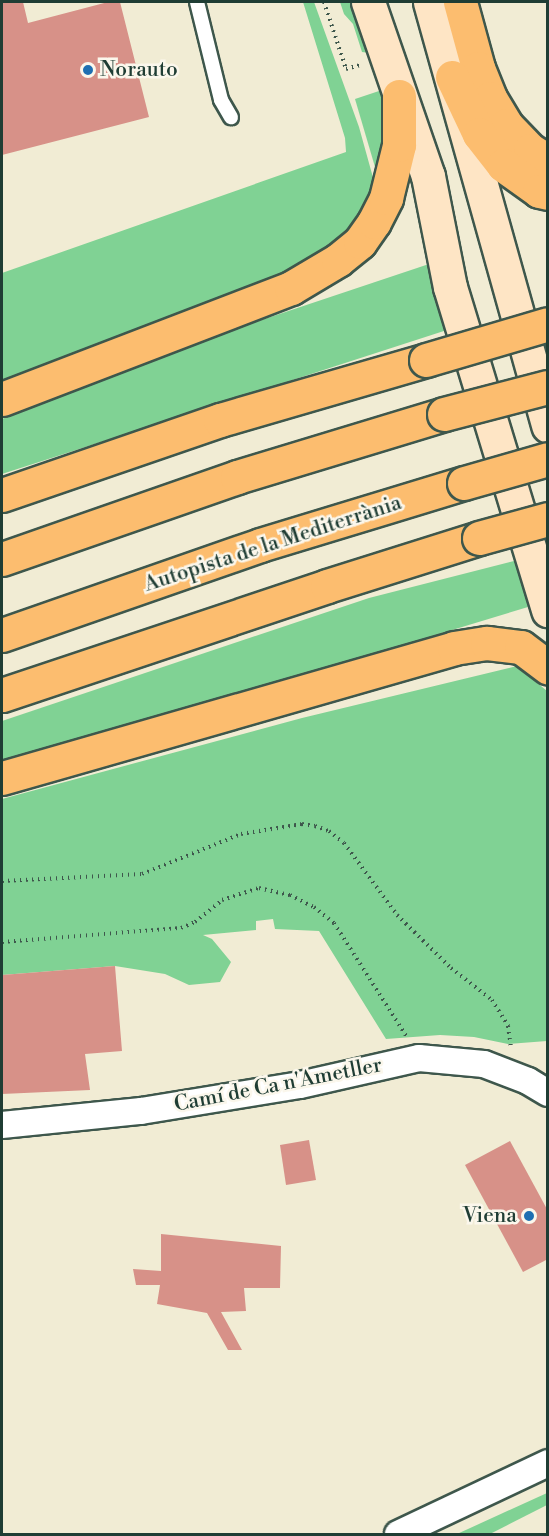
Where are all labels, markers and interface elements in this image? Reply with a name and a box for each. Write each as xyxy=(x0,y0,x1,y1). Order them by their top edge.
place label: Norauto xyxy=(100,57,178,83)
marker: Norauto xyxy=(81,63,95,77)
street label: Autopista de la Mediterrània xyxy=(141,490,405,598)
street label: Camí de Ca n'Ametller xyxy=(172,1052,384,1118)
place label: Viena xyxy=(463,1203,517,1229)
marker: Viena xyxy=(522,1209,536,1223)

